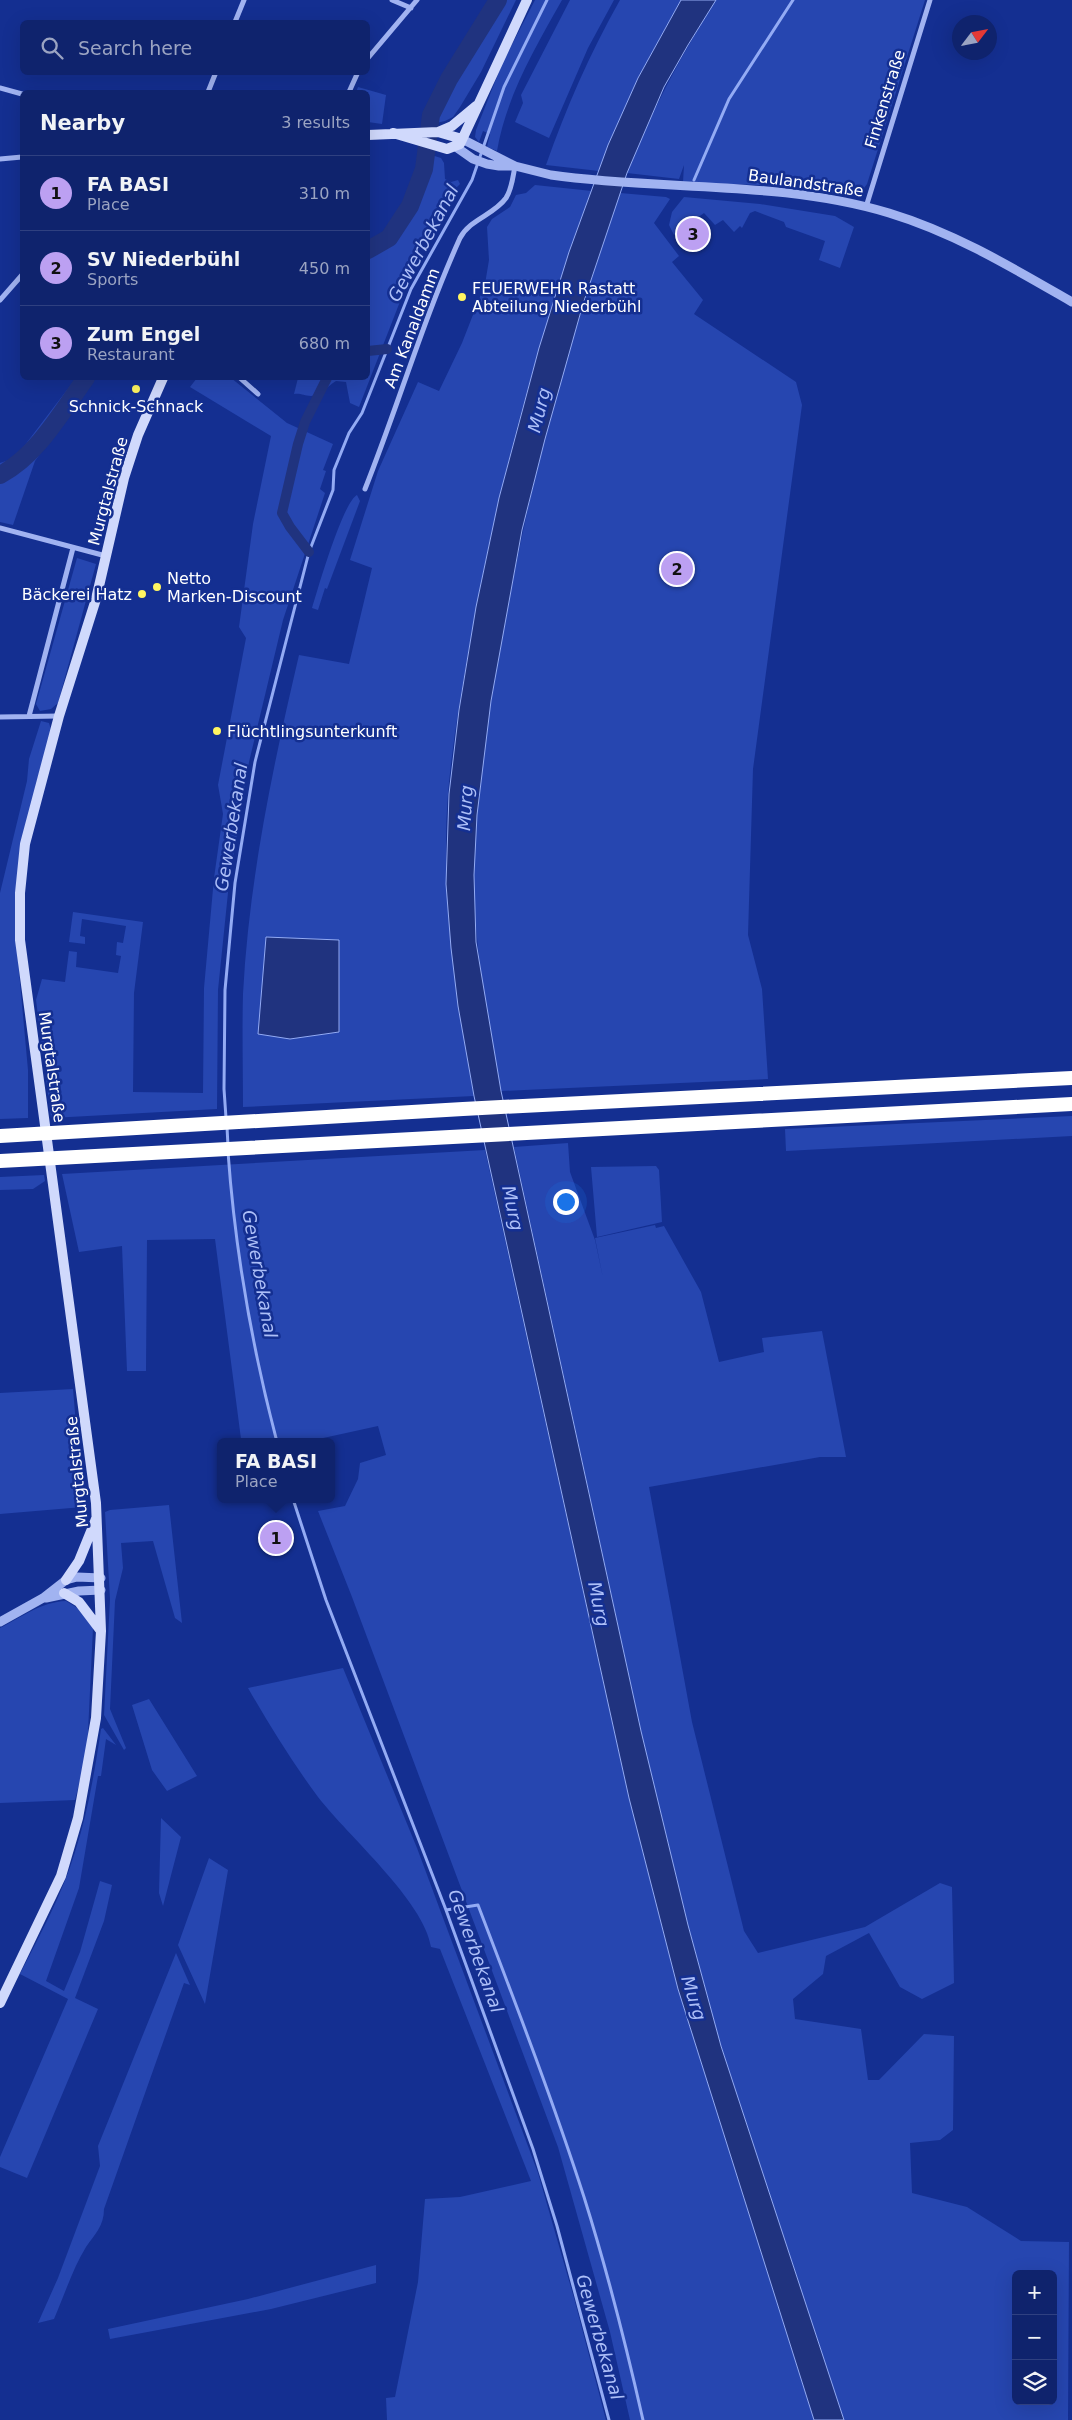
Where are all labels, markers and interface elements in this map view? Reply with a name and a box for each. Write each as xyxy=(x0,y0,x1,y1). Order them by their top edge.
north arrow xyxy=(952,15,997,60)
search box xyxy=(20,20,370,75)
icon: search xyxy=(38,34,66,62)
text: Search here xyxy=(78,37,192,59)
street label: Finkenstraße xyxy=(861,47,909,151)
text: Nearby xyxy=(40,111,125,135)
text: 3 results xyxy=(281,113,350,132)
street label: Baulandstraße xyxy=(747,165,865,201)
text: FA BASI xyxy=(87,173,169,195)
water label: Gewerbekanal xyxy=(383,181,463,305)
text: 1 xyxy=(50,184,62,203)
text: 310 m xyxy=(299,184,350,203)
text: Place xyxy=(87,195,130,214)
pin: 3 xyxy=(677,215,709,253)
text: SV Niederbühl xyxy=(87,248,240,270)
text: 2 xyxy=(50,259,62,278)
text: 450 m xyxy=(299,259,350,278)
street label: Am Kanaldamm xyxy=(380,265,444,391)
text: Sports xyxy=(87,270,138,289)
place label: FEUERWEHR Rastatt Abteilung Niederbühl xyxy=(472,279,641,316)
marker: FEUERWEHR Rastatt Abteilung Niederbühl xyxy=(456,291,468,303)
text: Zum Engel xyxy=(87,323,200,345)
text: 3 xyxy=(50,334,62,353)
text: 680 m xyxy=(299,334,350,353)
text: Restaurant xyxy=(87,345,175,364)
marker: Schnick-Schnack xyxy=(130,383,142,395)
water label: Murg xyxy=(523,385,555,435)
place label: Schnick-Schnack xyxy=(69,397,204,416)
street label: Murgtalstraße xyxy=(84,435,132,547)
pin: 2 xyxy=(661,550,693,588)
place label: Netto Marken-Discount xyxy=(167,569,302,606)
marker: Netto Marken-Discount xyxy=(151,581,163,593)
place label: Bäckerei Hatz xyxy=(22,585,132,604)
marker: Bäckerei Hatz xyxy=(136,588,148,600)
place label: Flüchtlingsunterkunft xyxy=(227,722,397,741)
marker: Flüchtlingsunterkunft xyxy=(211,725,223,737)
water label: Gewerbekanal xyxy=(210,761,252,893)
water label: Murg xyxy=(453,784,477,832)
street label: Murgtalstraße xyxy=(35,1010,69,1124)
water label: Murg xyxy=(498,1183,528,1233)
your location xyxy=(553,1189,579,1215)
water label: Gewerbekanal xyxy=(238,1208,282,1340)
street label: Murgtalstraße xyxy=(62,1415,92,1529)
popup xyxy=(217,1438,335,1503)
text: FA BASI xyxy=(235,1450,317,1472)
text: Place xyxy=(235,1472,278,1491)
pin: 1 xyxy=(260,1519,292,1557)
water label: Murg xyxy=(584,1579,614,1629)
water label: Gewerbekanal xyxy=(444,1887,508,2015)
water label: Murg xyxy=(677,1973,711,2023)
map controls xyxy=(1012,2270,1057,2405)
button: + xyxy=(1012,2270,1057,2315)
water label: Gewerbekanal xyxy=(572,2272,628,2402)
button: − xyxy=(1012,2315,1057,2360)
button: layers xyxy=(1012,2360,1057,2405)

